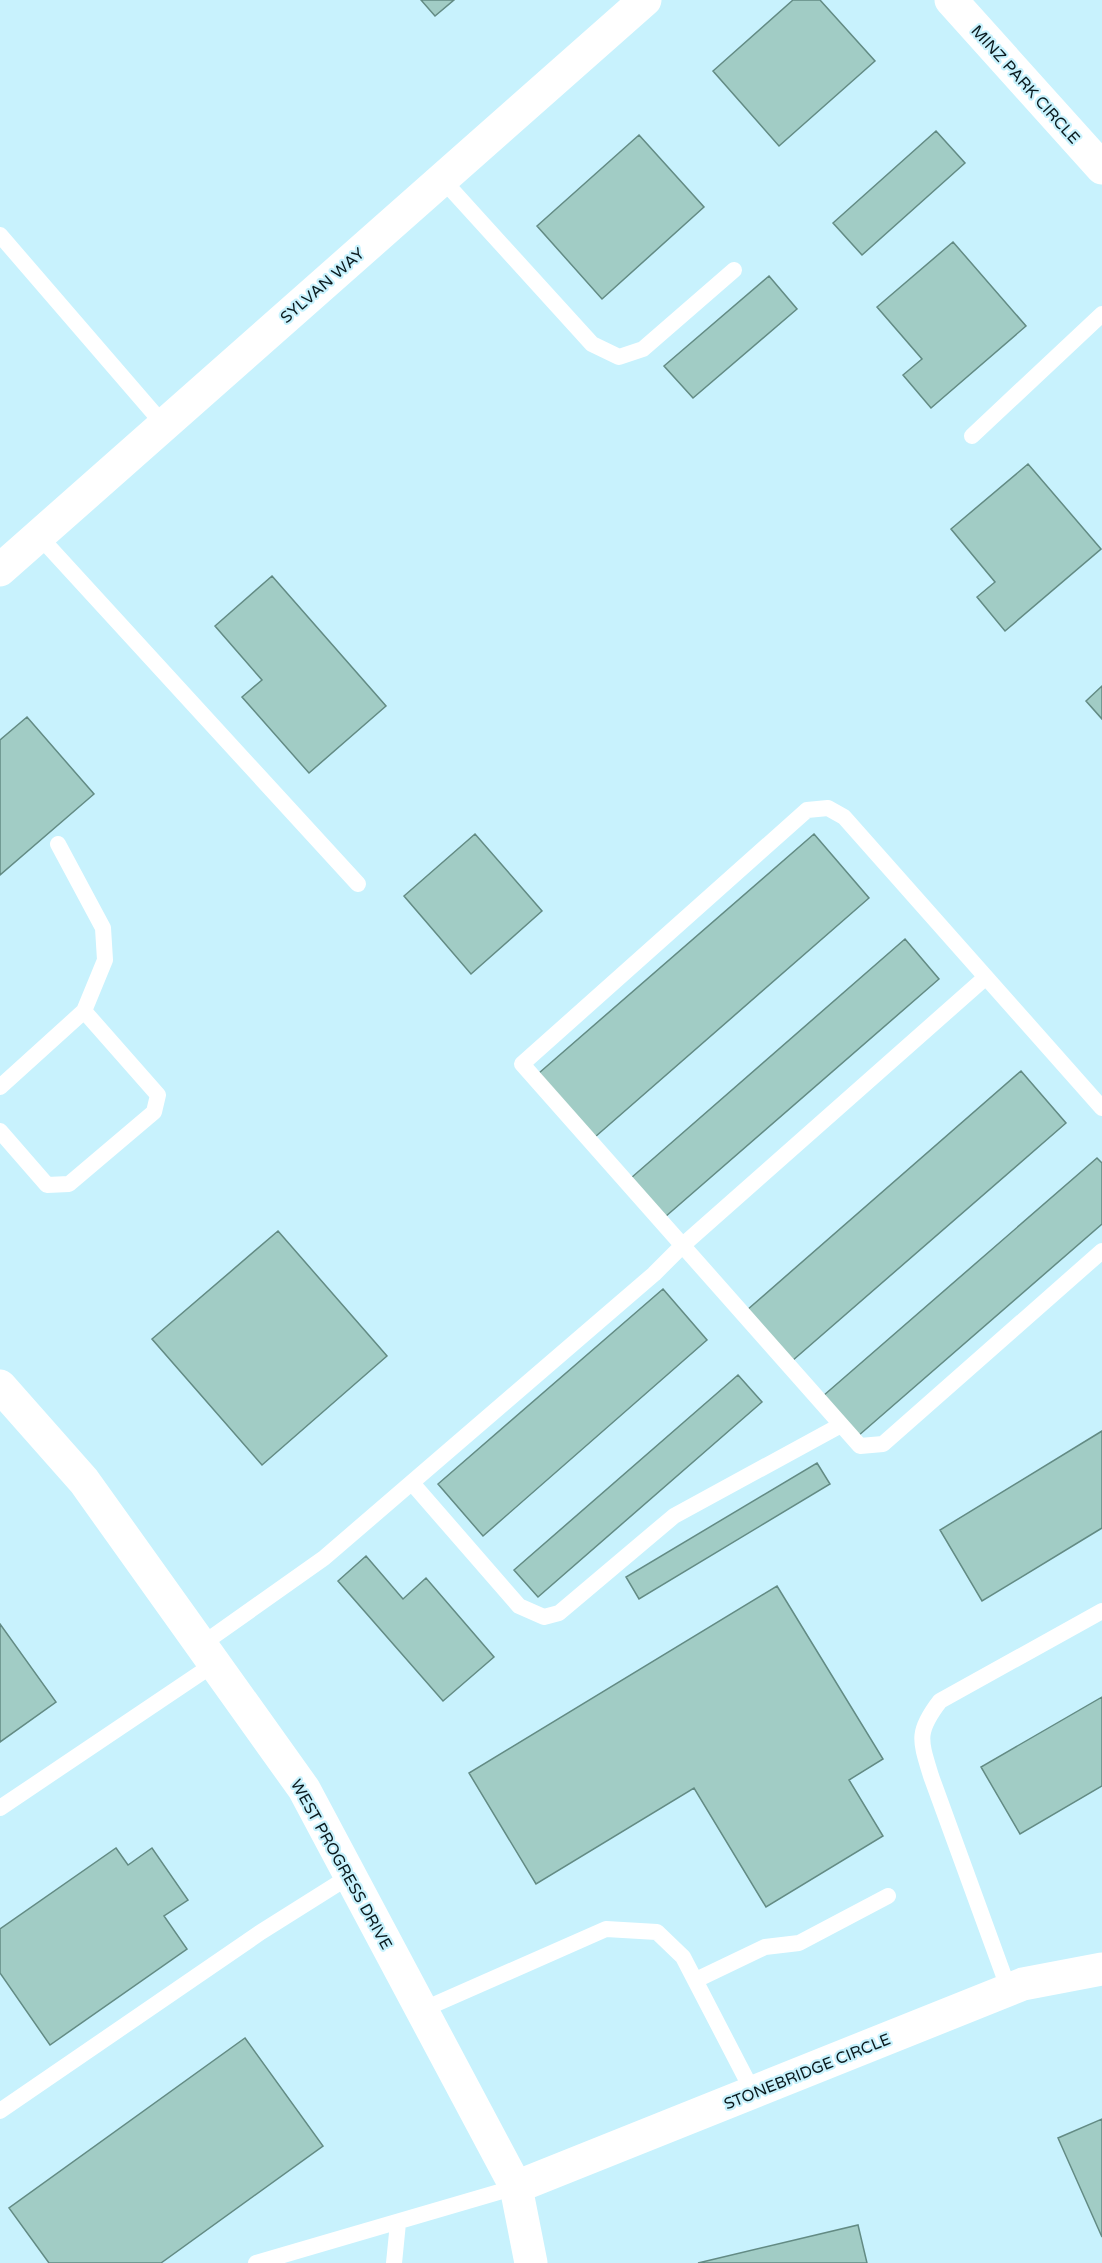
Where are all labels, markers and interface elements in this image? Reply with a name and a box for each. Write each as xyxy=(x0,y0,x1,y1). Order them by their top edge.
street label: MINZ PARK CIRCLE xyxy=(967,21,1084,148)
street label: SYLVAN WAY xyxy=(276,244,369,328)
street label: WEST PROGRESS DRIVE xyxy=(286,1776,396,1953)
street label: STONEBRIDGE CIRCLE xyxy=(721,2029,894,2115)

